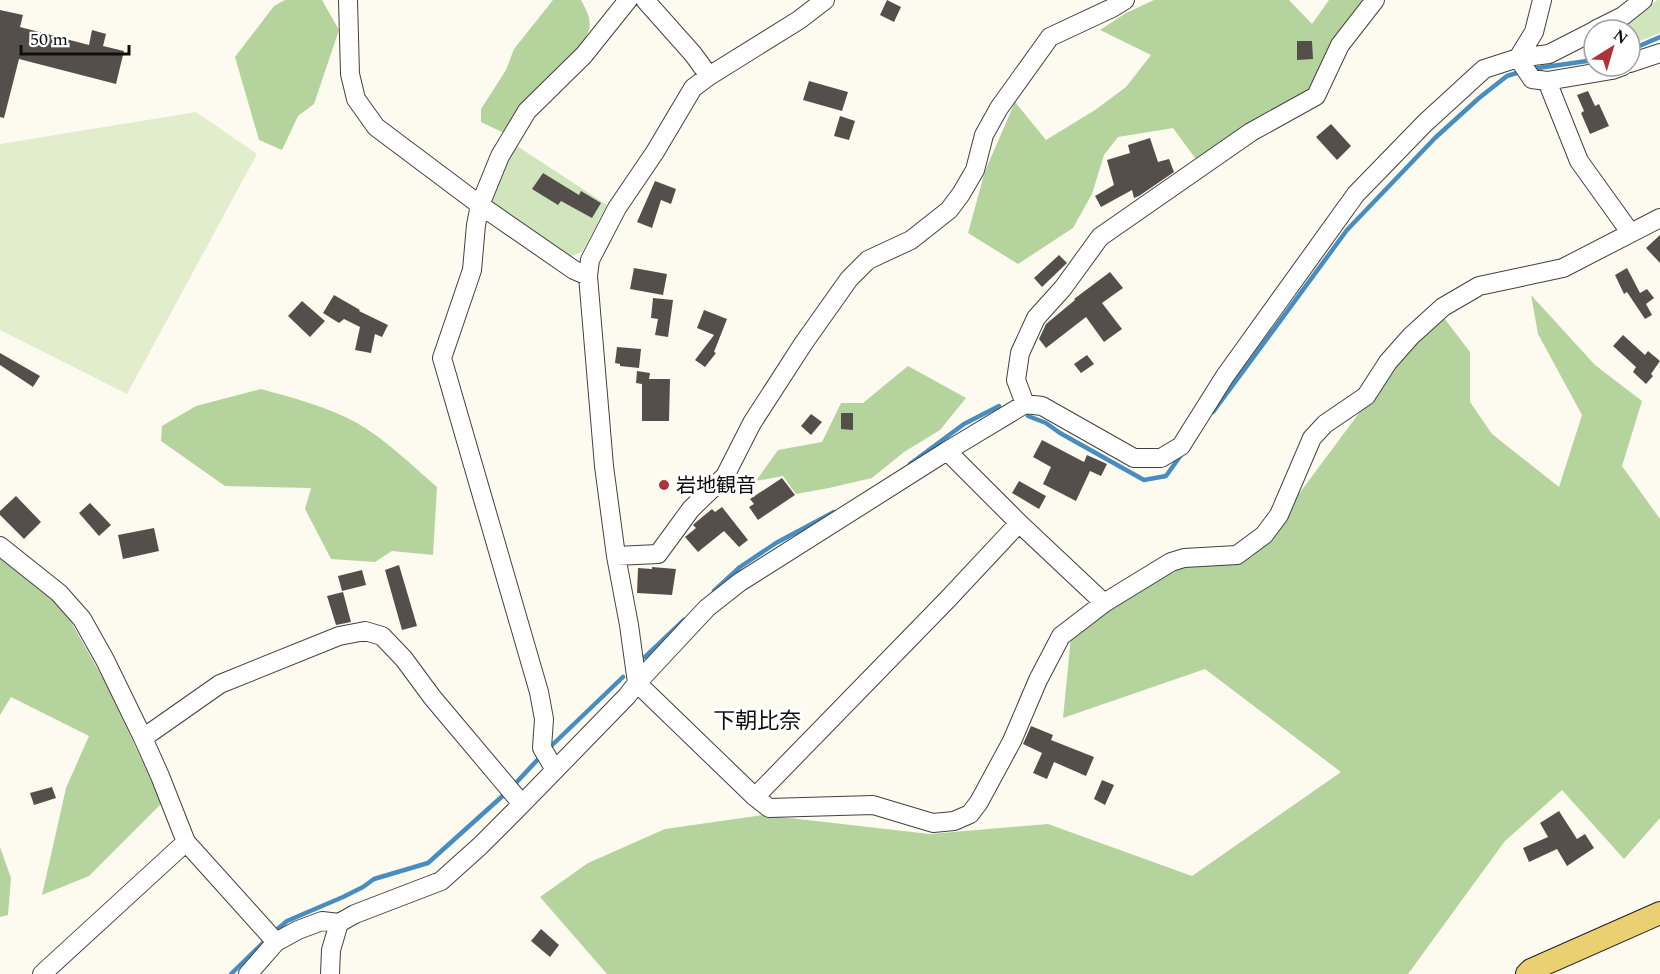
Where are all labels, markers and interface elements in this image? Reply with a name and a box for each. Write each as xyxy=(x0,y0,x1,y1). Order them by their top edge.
scale bar xyxy=(21,18,129,56)
north arrow xyxy=(1582,18,1642,78)
text: N xyxy=(1608,23,1633,50)
text: 50 m xyxy=(30,26,68,53)
place label: 岩地観音 xyxy=(676,471,756,501)
marker: 岩地観音 xyxy=(657,478,671,492)
district label: 下朝比奈 xyxy=(713,705,801,738)

